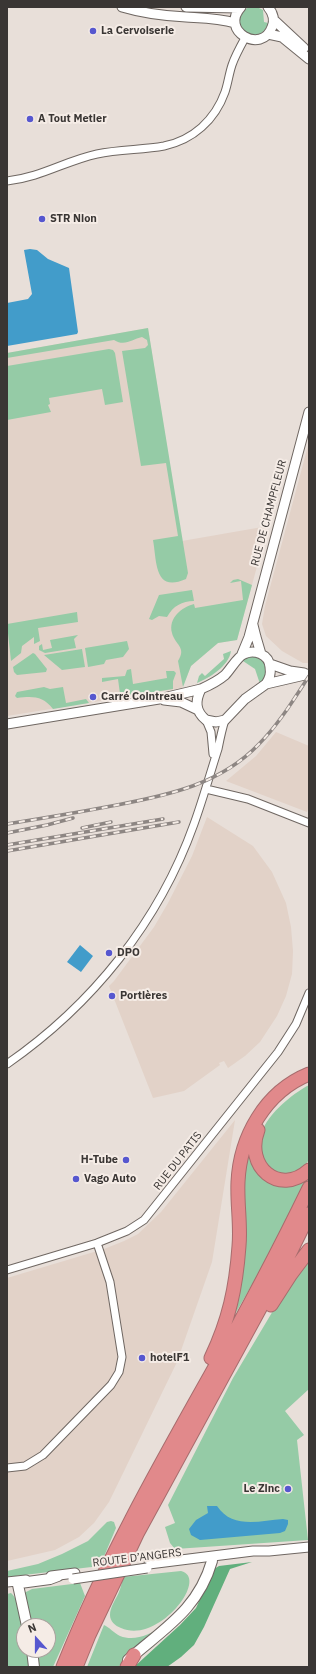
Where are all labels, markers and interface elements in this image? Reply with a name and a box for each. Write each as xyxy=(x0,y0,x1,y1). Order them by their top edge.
place label: La Cervoiserie xyxy=(101,24,174,38)
marker: La Cervoiserie xyxy=(88,26,98,36)
place label: A Tout Metier xyxy=(38,112,107,126)
marker: A Tout Metier xyxy=(25,114,35,124)
place label: STR Nion xyxy=(50,212,97,226)
marker: STR Nion xyxy=(37,214,47,224)
street label: RUE DE CHAMPFLEUR xyxy=(248,458,290,568)
place label: Carré Cointreau xyxy=(101,690,183,704)
marker: Carré Cointreau xyxy=(88,692,98,702)
place label: DPO xyxy=(117,946,140,960)
marker: DPO xyxy=(104,948,114,958)
place label: Portières xyxy=(120,989,167,1003)
marker: Portières xyxy=(107,991,117,1001)
street label: RUE DU PATIS xyxy=(151,1129,205,1193)
place label: H-Tube xyxy=(81,1153,118,1167)
marker: H-Tube xyxy=(121,1155,131,1165)
place label: Vago Auto xyxy=(84,1172,136,1186)
marker: Vago Auto xyxy=(71,1174,81,1184)
place label: hotelF1 xyxy=(150,1351,189,1365)
marker: hotelF1 xyxy=(137,1353,147,1363)
place label: Le Zinc xyxy=(243,1482,280,1496)
marker: Le Zinc xyxy=(283,1484,293,1494)
street label: ROUTE D’ANGERS xyxy=(92,1546,182,1570)
north arrow xyxy=(16,1618,56,1658)
text: N xyxy=(26,1620,38,1636)

